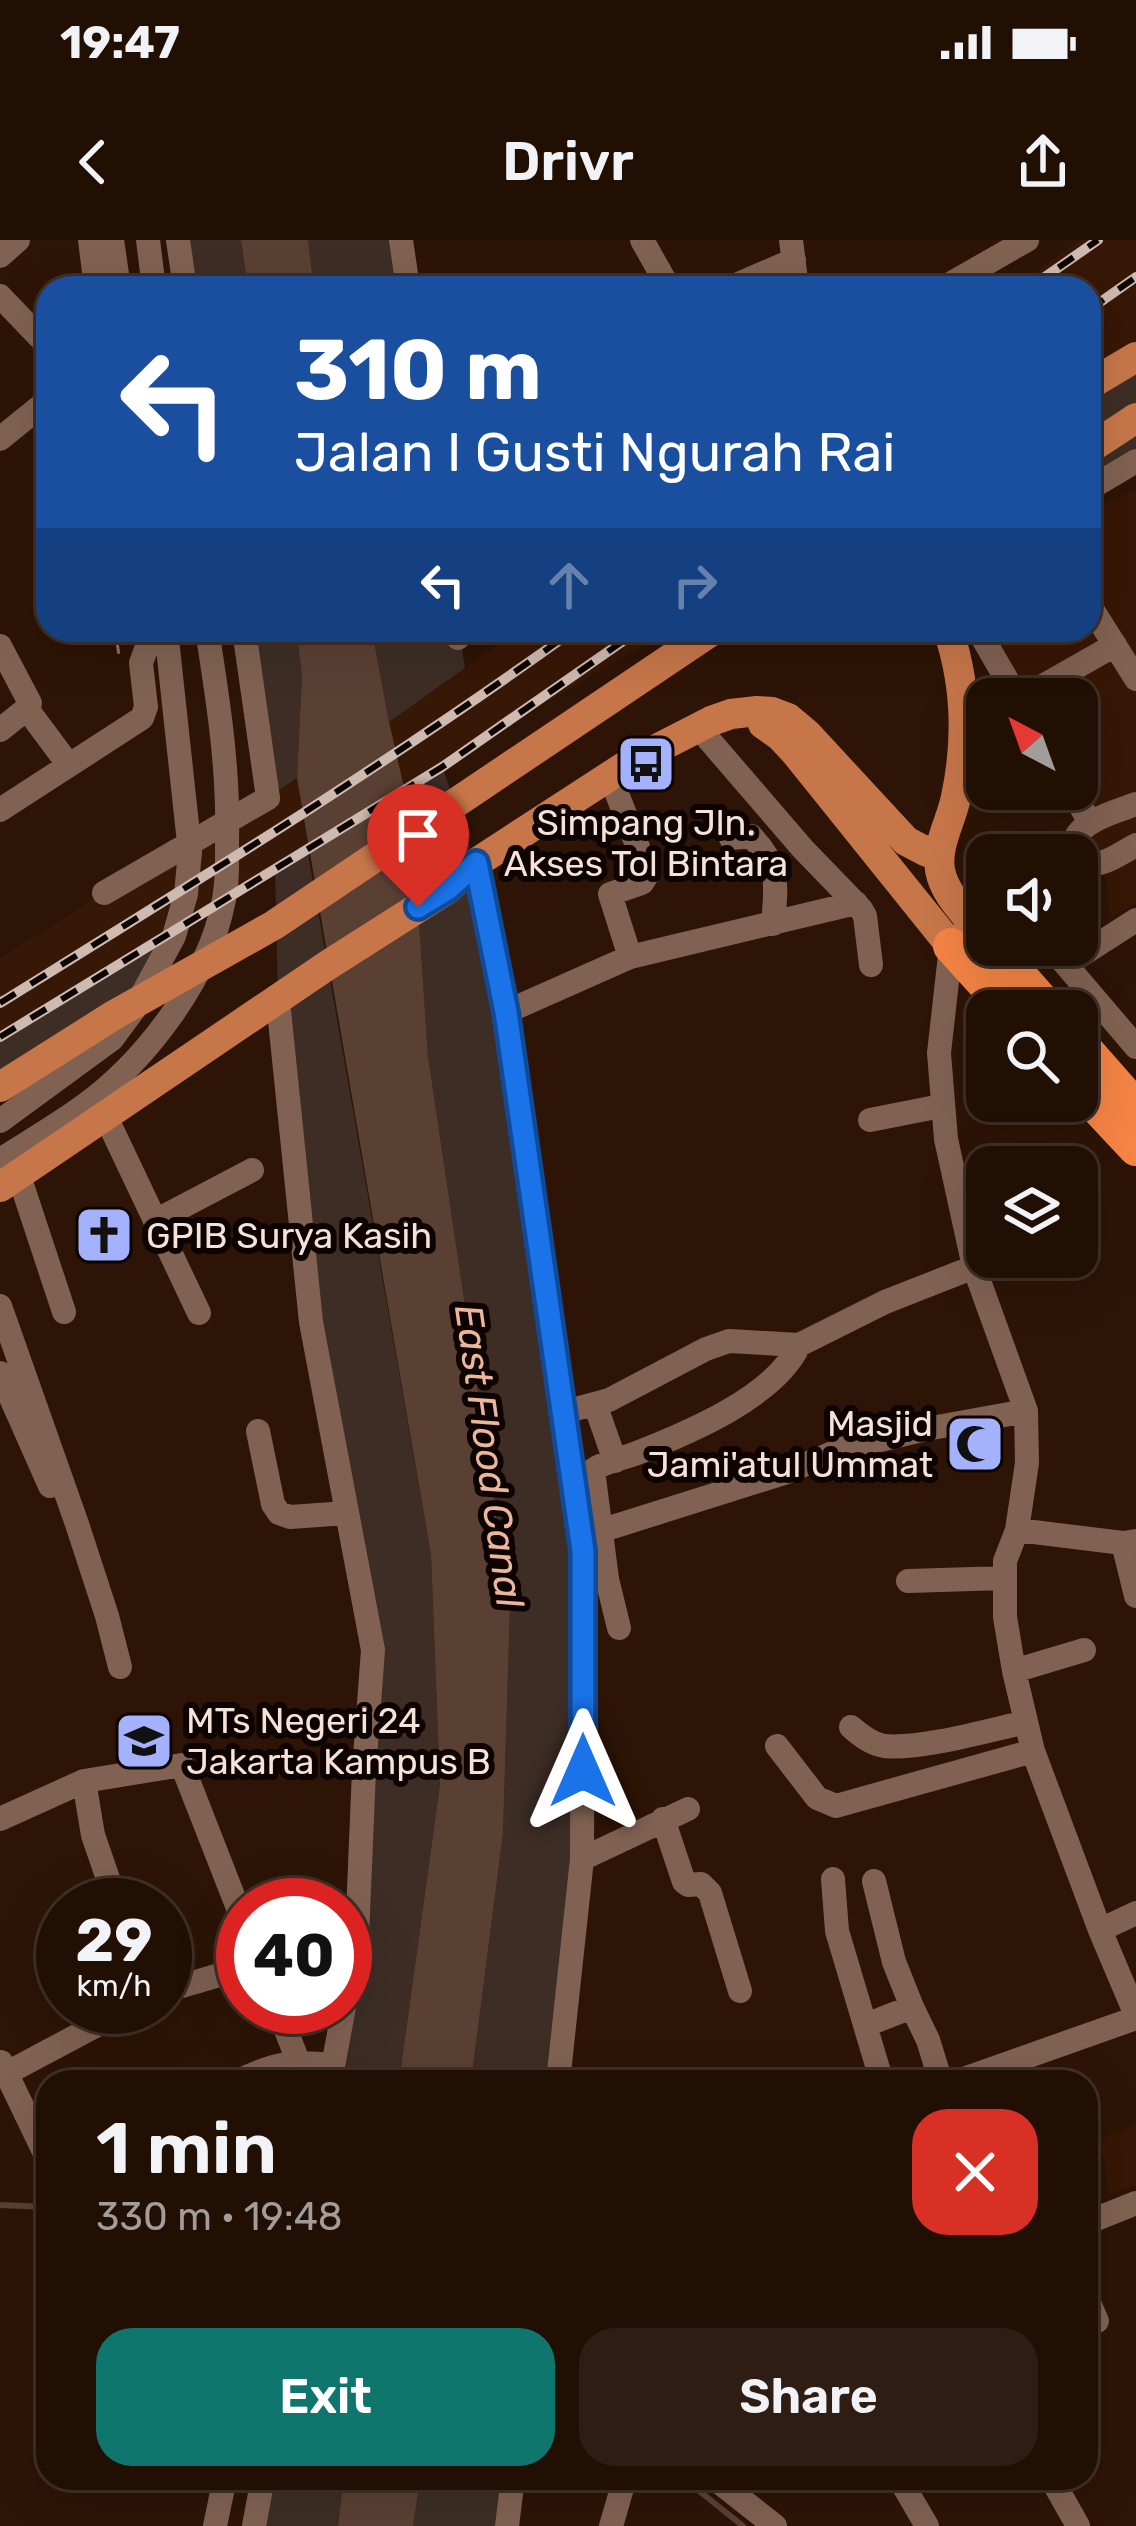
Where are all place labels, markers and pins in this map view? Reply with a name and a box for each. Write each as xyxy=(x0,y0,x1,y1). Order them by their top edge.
bus stop icon: Simpang Jln. Akses Tol Bintara xyxy=(615,733,677,795)
pin xyxy=(367,784,469,907)
place label: Simpang Jln. Akses Tol Bintara xyxy=(504,801,788,885)
church icon: GPIB Surya Kasih xyxy=(73,1204,135,1266)
place label: GPIB Surya Kasih xyxy=(146,1214,432,1257)
place label: Masjid Jami'atul Ummat xyxy=(647,1402,933,1486)
mosque icon: Masjid Jami'atul Ummat xyxy=(944,1413,1006,1475)
place label: MTs Negeri 24 Jakarta Kampus B xyxy=(186,1699,491,1783)
school or university icon: MTs Negeri 24 Jakarta Kampus B xyxy=(113,1710,175,1772)

